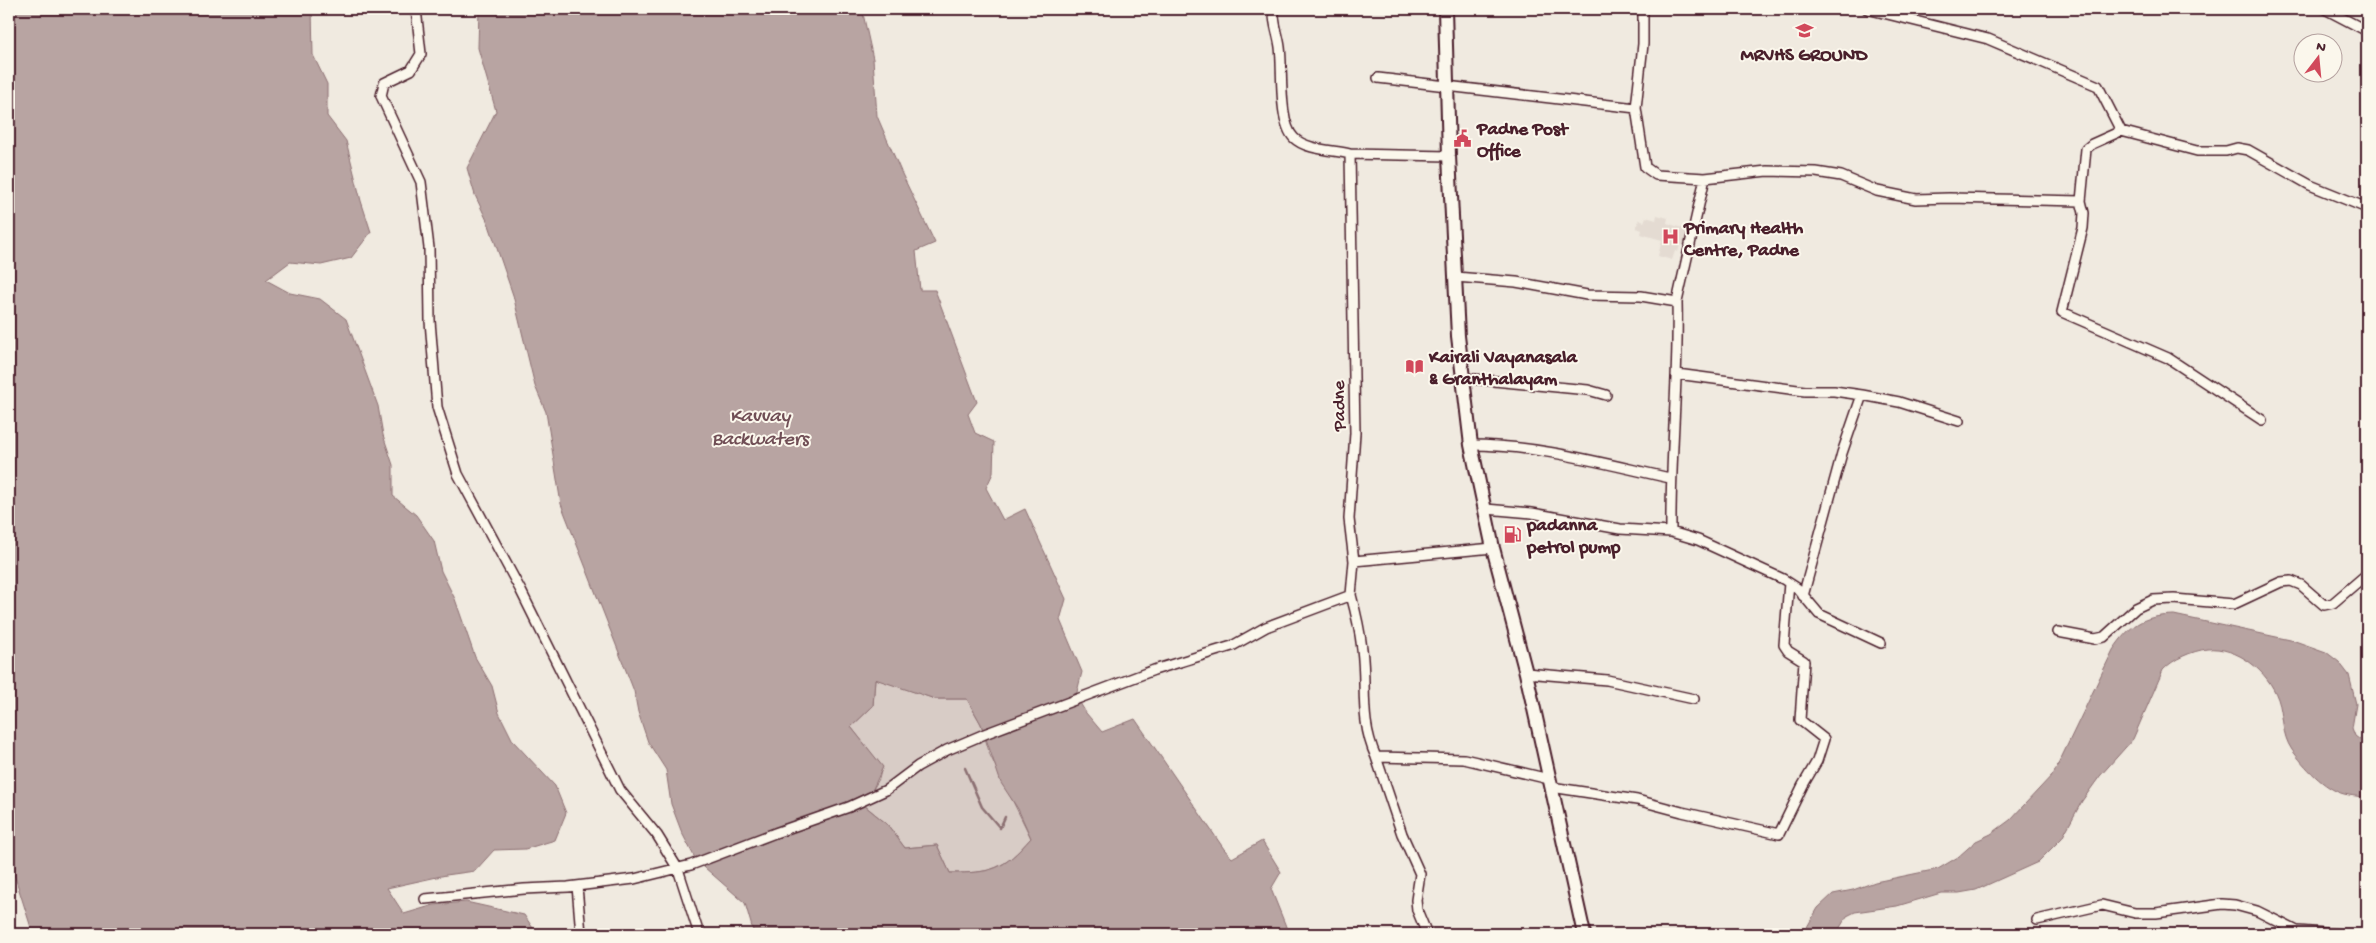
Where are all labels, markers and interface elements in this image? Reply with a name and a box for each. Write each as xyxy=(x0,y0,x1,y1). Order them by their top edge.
school or university icon: MRVHS GROUND xyxy=(1794,20,1814,40)
north arrow xyxy=(2294,32,2344,82)
text: N xyxy=(2314,38,2328,57)
place label: MRVHS GROUND xyxy=(1741,45,1868,68)
place label: Padne Post Office xyxy=(1476,119,1570,164)
public building icon: Padne Post Office xyxy=(1453,128,1473,148)
place label: Primary Health Centre, Padne xyxy=(1683,218,1804,263)
hospital icon: Primary Health Centre, Padne xyxy=(1660,227,1680,247)
place label: Kairali Vayanasala & Granthalayam xyxy=(1428,347,1579,392)
library icon: Kairali Vayanasala & Granthalayam xyxy=(1405,356,1425,376)
street label: Padne xyxy=(1329,380,1352,433)
water label: Kavvay Backwaters xyxy=(712,406,810,452)
place label: padanna petrol pump xyxy=(1526,515,1621,560)
fuel station icon: padanna petrol pump xyxy=(1503,524,1523,544)

